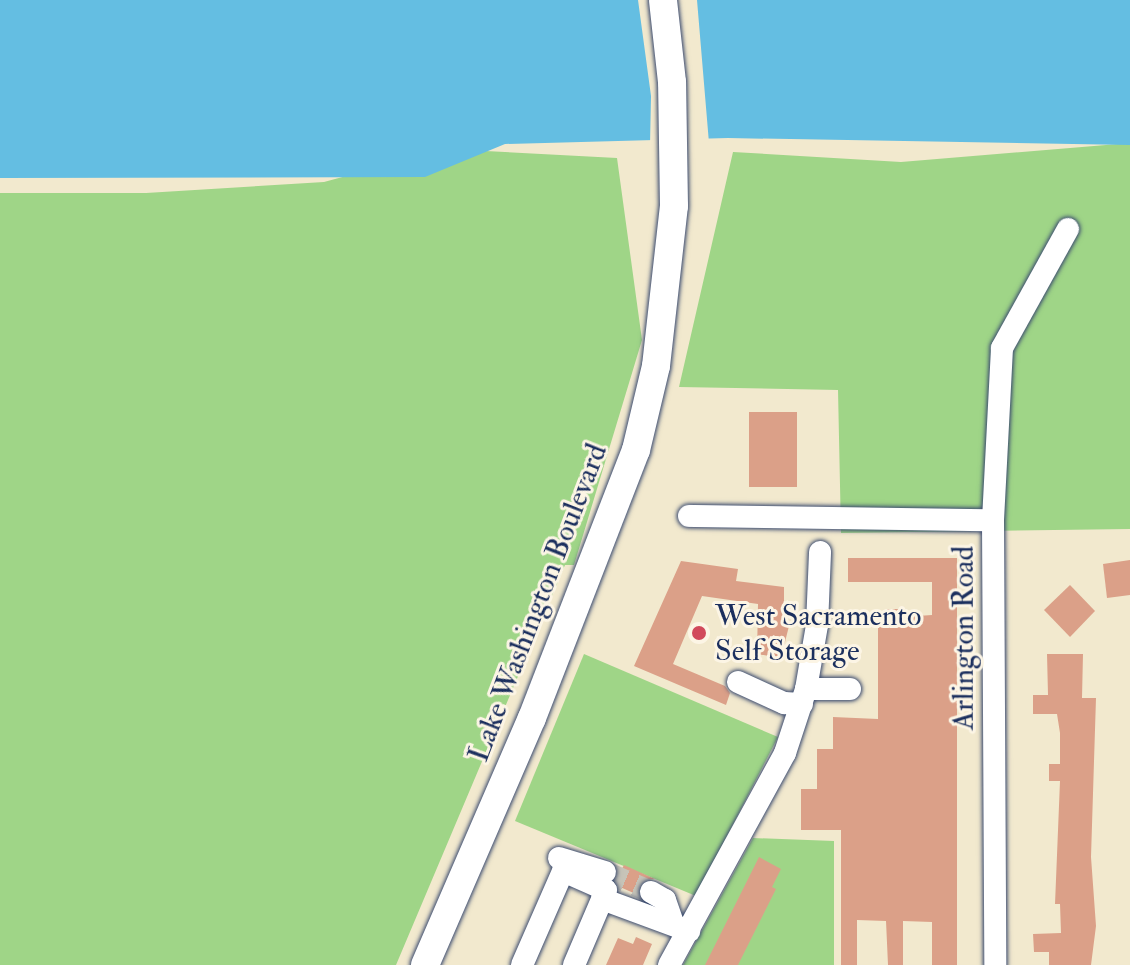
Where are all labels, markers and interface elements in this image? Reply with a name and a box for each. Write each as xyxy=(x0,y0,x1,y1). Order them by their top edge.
street label: Lake Washington Boulevard xyxy=(461,439,615,767)
street label: Arlington Road xyxy=(946,546,982,730)
place label: West Sacramento Self Storage xyxy=(715,598,921,668)
marker: West Sacramento Self Storage xyxy=(690,624,708,642)

